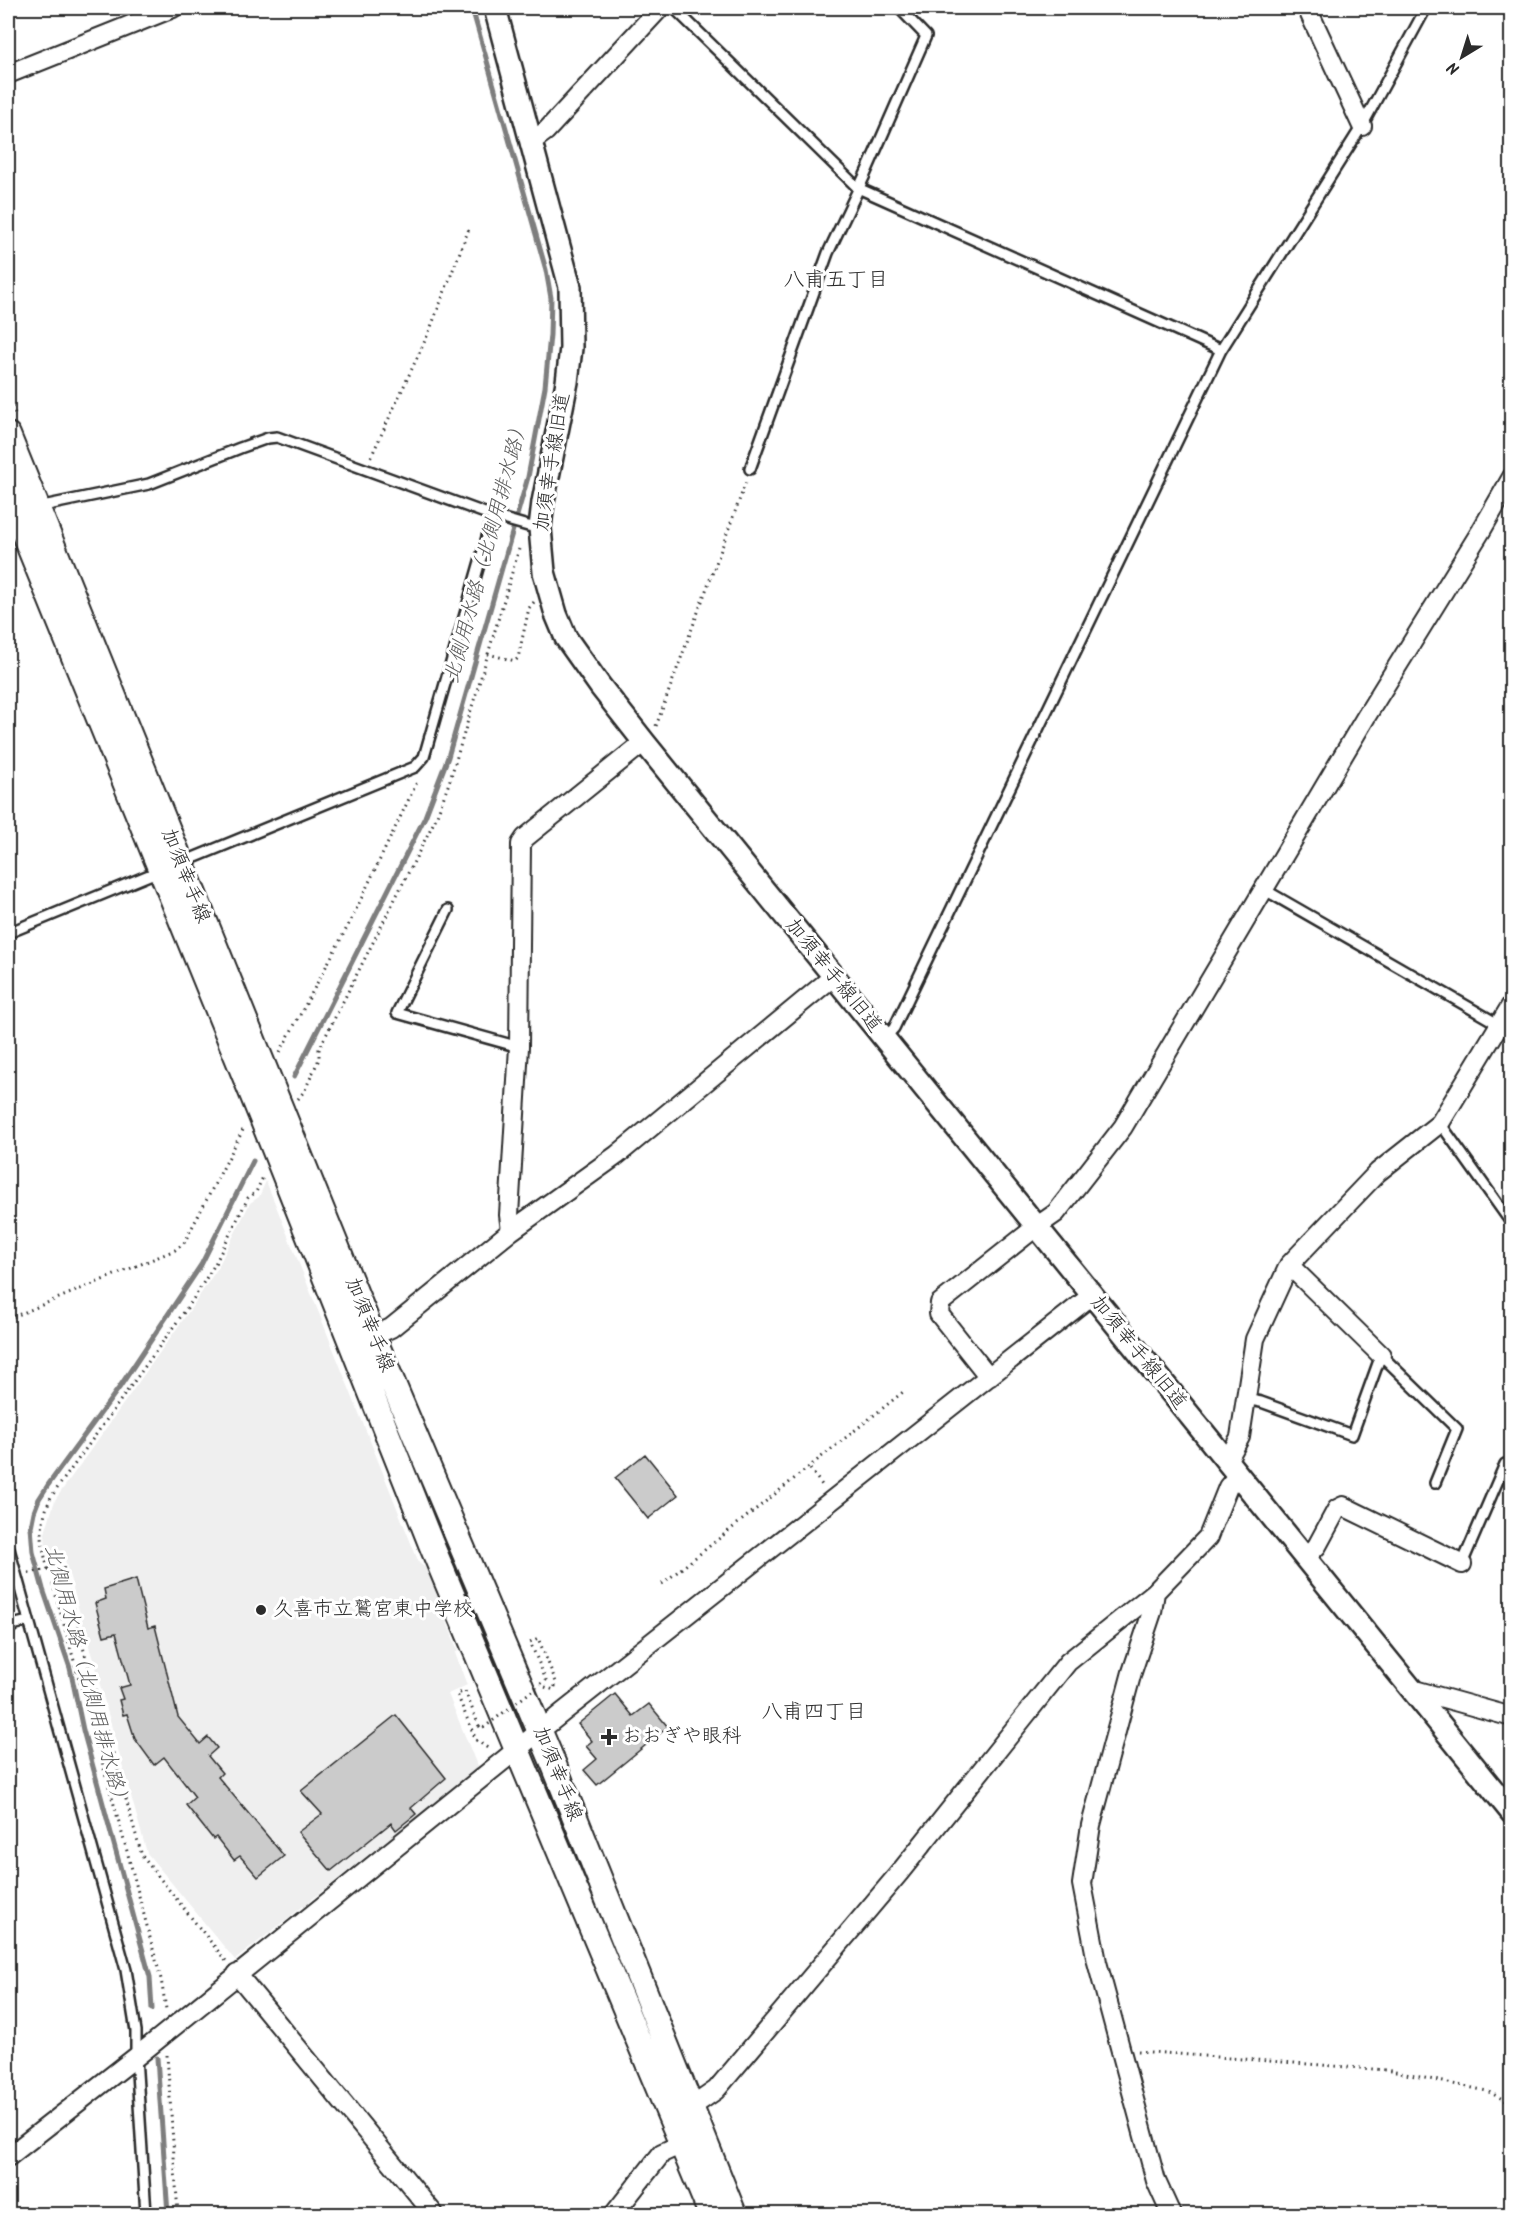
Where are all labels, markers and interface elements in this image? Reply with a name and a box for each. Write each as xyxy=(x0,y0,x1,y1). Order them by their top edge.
north arrow xyxy=(1432,27,1492,87)
text: N xyxy=(1442,55,1465,81)
district label: 八甫五丁目 xyxy=(784,264,889,297)
street label: 加須幸手線旧道 xyxy=(526,390,580,534)
water label: 北側用水路（北側用排水路） xyxy=(436,415,538,687)
street label: 加須幸手線 xyxy=(151,824,219,928)
street label: 加須幸手線旧道 xyxy=(777,912,889,1040)
street label: 加須幸手線 xyxy=(335,1273,403,1377)
street label: 加須幸手線旧道 xyxy=(1082,1289,1194,1417)
water label: 北側用水路（北側用排水路） xyxy=(35,1541,137,1813)
place label: 久喜市立鷲宮東中学校 xyxy=(273,1594,473,1626)
marker: 久喜市立鷲宮東中学校 xyxy=(254,1603,268,1617)
district label: 八甫四丁目 xyxy=(762,1696,867,1729)
place label: おおぎや眼科 xyxy=(622,1721,742,1753)
street label: 加須幸手線 xyxy=(523,1722,591,1826)
marker: おおぎや眼科 xyxy=(600,1728,618,1746)

